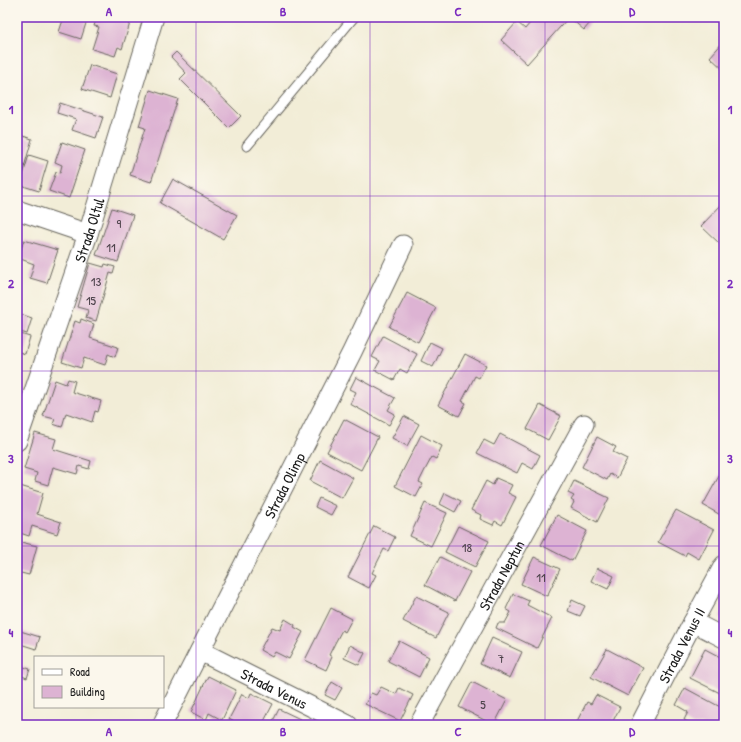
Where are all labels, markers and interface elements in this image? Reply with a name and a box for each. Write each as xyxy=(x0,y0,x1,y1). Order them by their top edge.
text: A xyxy=(106,2,113,20)
text: B xyxy=(280,2,287,20)
text: C xyxy=(454,2,462,20)
text: D xyxy=(629,2,636,20)
text: 1 xyxy=(9,100,14,118)
text: 1 xyxy=(728,100,733,118)
street label: Strada Oltul xyxy=(69,195,109,265)
house number: 9 xyxy=(117,214,122,232)
house number: 11 xyxy=(106,238,116,256)
house number: 13 xyxy=(91,272,101,290)
text: 2 xyxy=(8,274,15,292)
text: 2 xyxy=(727,274,734,292)
house number: 15 xyxy=(86,291,97,309)
street label: Strada Olimp xyxy=(259,448,310,522)
text: 3 xyxy=(8,449,14,467)
text: 3 xyxy=(727,449,733,467)
street label: Strada Neptun xyxy=(473,536,529,614)
house number: 18 xyxy=(462,538,473,556)
house number: 11 xyxy=(536,568,546,586)
street label: Strada Venus II xyxy=(653,603,710,686)
text: 4 xyxy=(9,623,14,641)
text: 4 xyxy=(728,623,733,641)
house number: 7 xyxy=(498,649,504,667)
legend xyxy=(34,656,164,708)
text: Road xyxy=(70,663,90,680)
street label: Strada Venus xyxy=(237,663,311,714)
text: Building xyxy=(70,683,105,700)
house number: 5 xyxy=(480,695,486,713)
text: A xyxy=(106,722,113,740)
text: B xyxy=(280,722,287,740)
text: C xyxy=(454,722,462,740)
text: D xyxy=(629,722,636,740)

